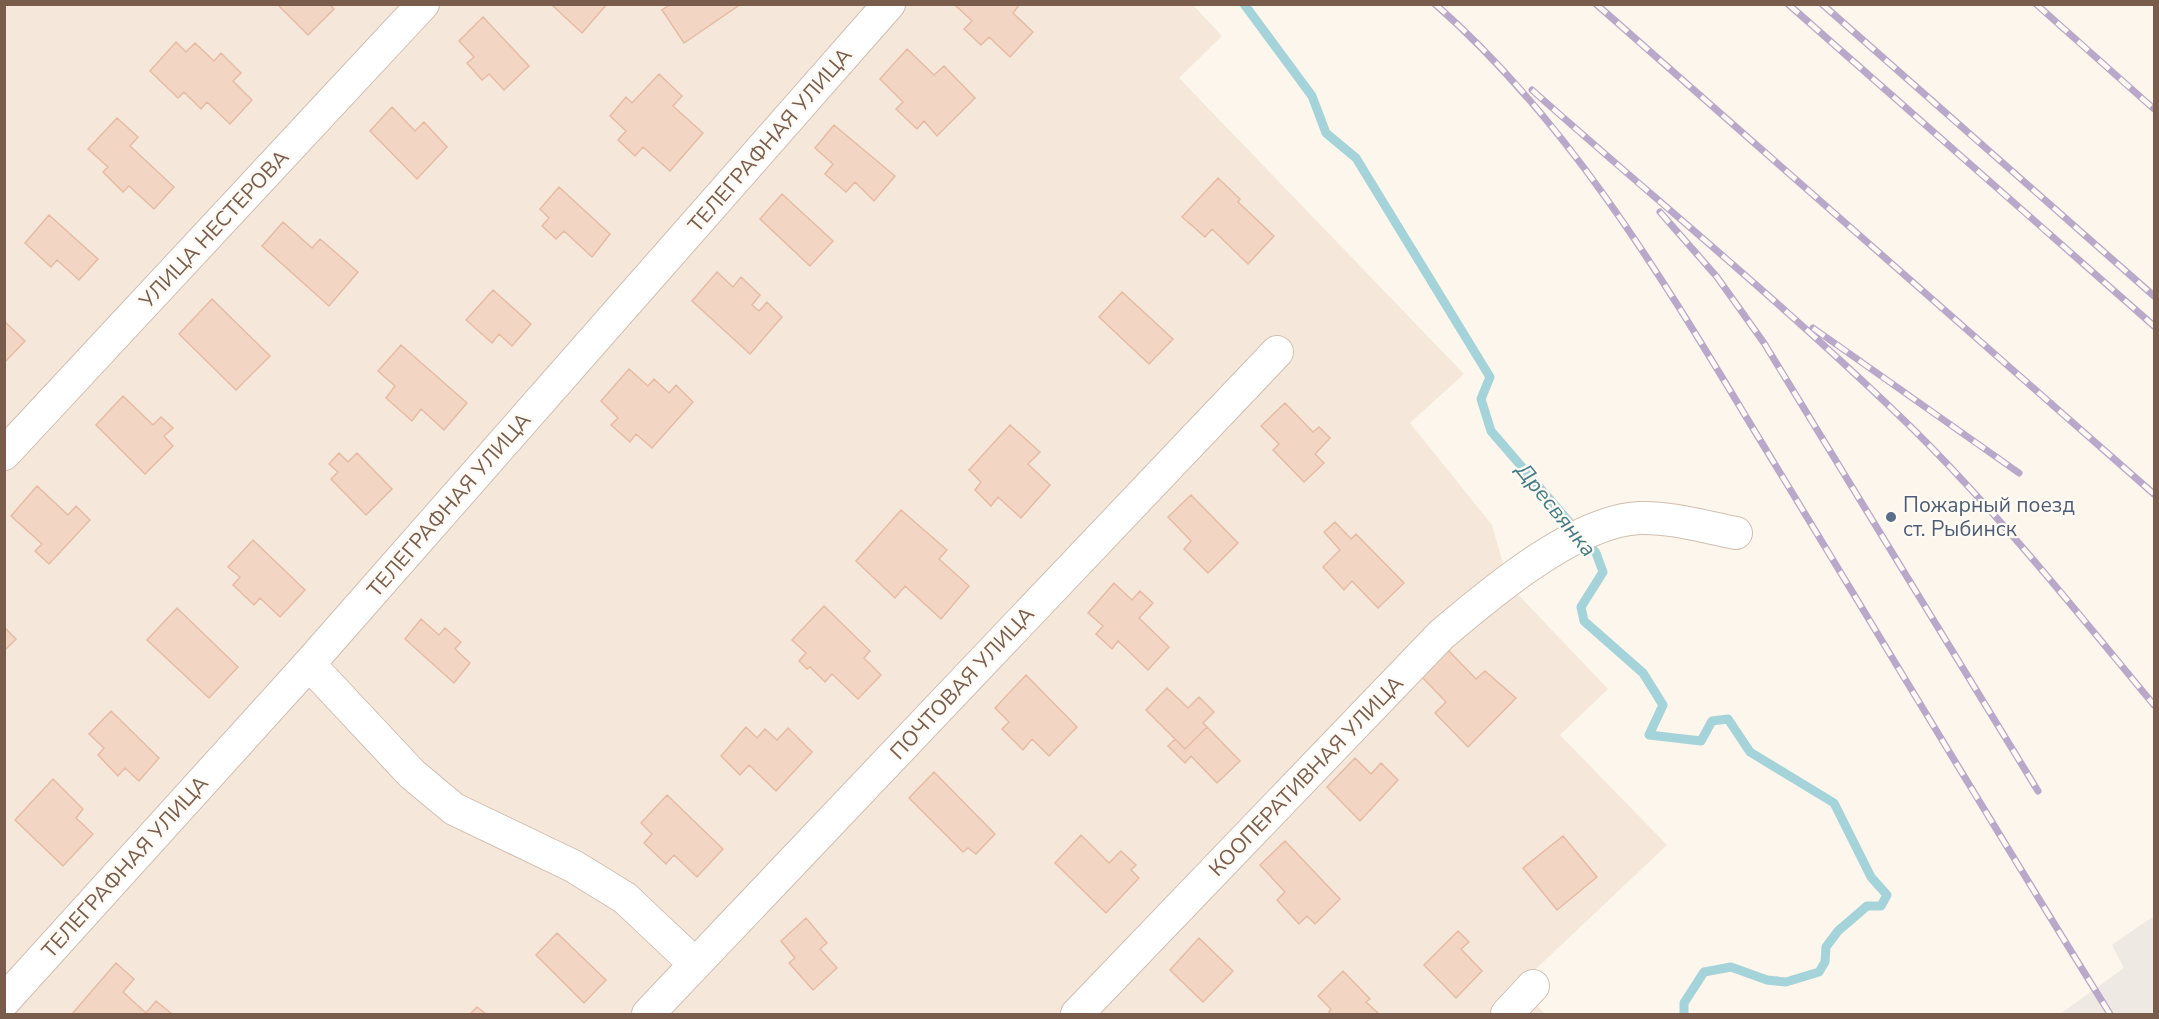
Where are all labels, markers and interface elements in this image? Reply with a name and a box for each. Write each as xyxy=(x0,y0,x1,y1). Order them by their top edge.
street label: ТЕЛЕГРАФНАЯ УЛИЦА xyxy=(682,42,858,238)
street label: УЛИЦА НЕСТЕРОВА xyxy=(132,144,295,315)
street label: ТЕЛЕГРАФНАЯ УЛИЦА xyxy=(361,407,537,603)
water label: Дресвянка xyxy=(1508,455,1603,563)
place label: Пожарный поезд ст. Рыбинск xyxy=(1903,491,2075,543)
marker: Пожарный поезд ст. Рыбинск xyxy=(1884,510,1898,524)
street label: ПОЧТОВАЯ УЛИЦА xyxy=(884,601,1040,765)
street label: КООПЕРАТИВНАЯ УЛИЦА xyxy=(1203,670,1409,882)
street label: ТЕЛЕГРАФНАЯ УЛИЦА xyxy=(36,770,214,964)

